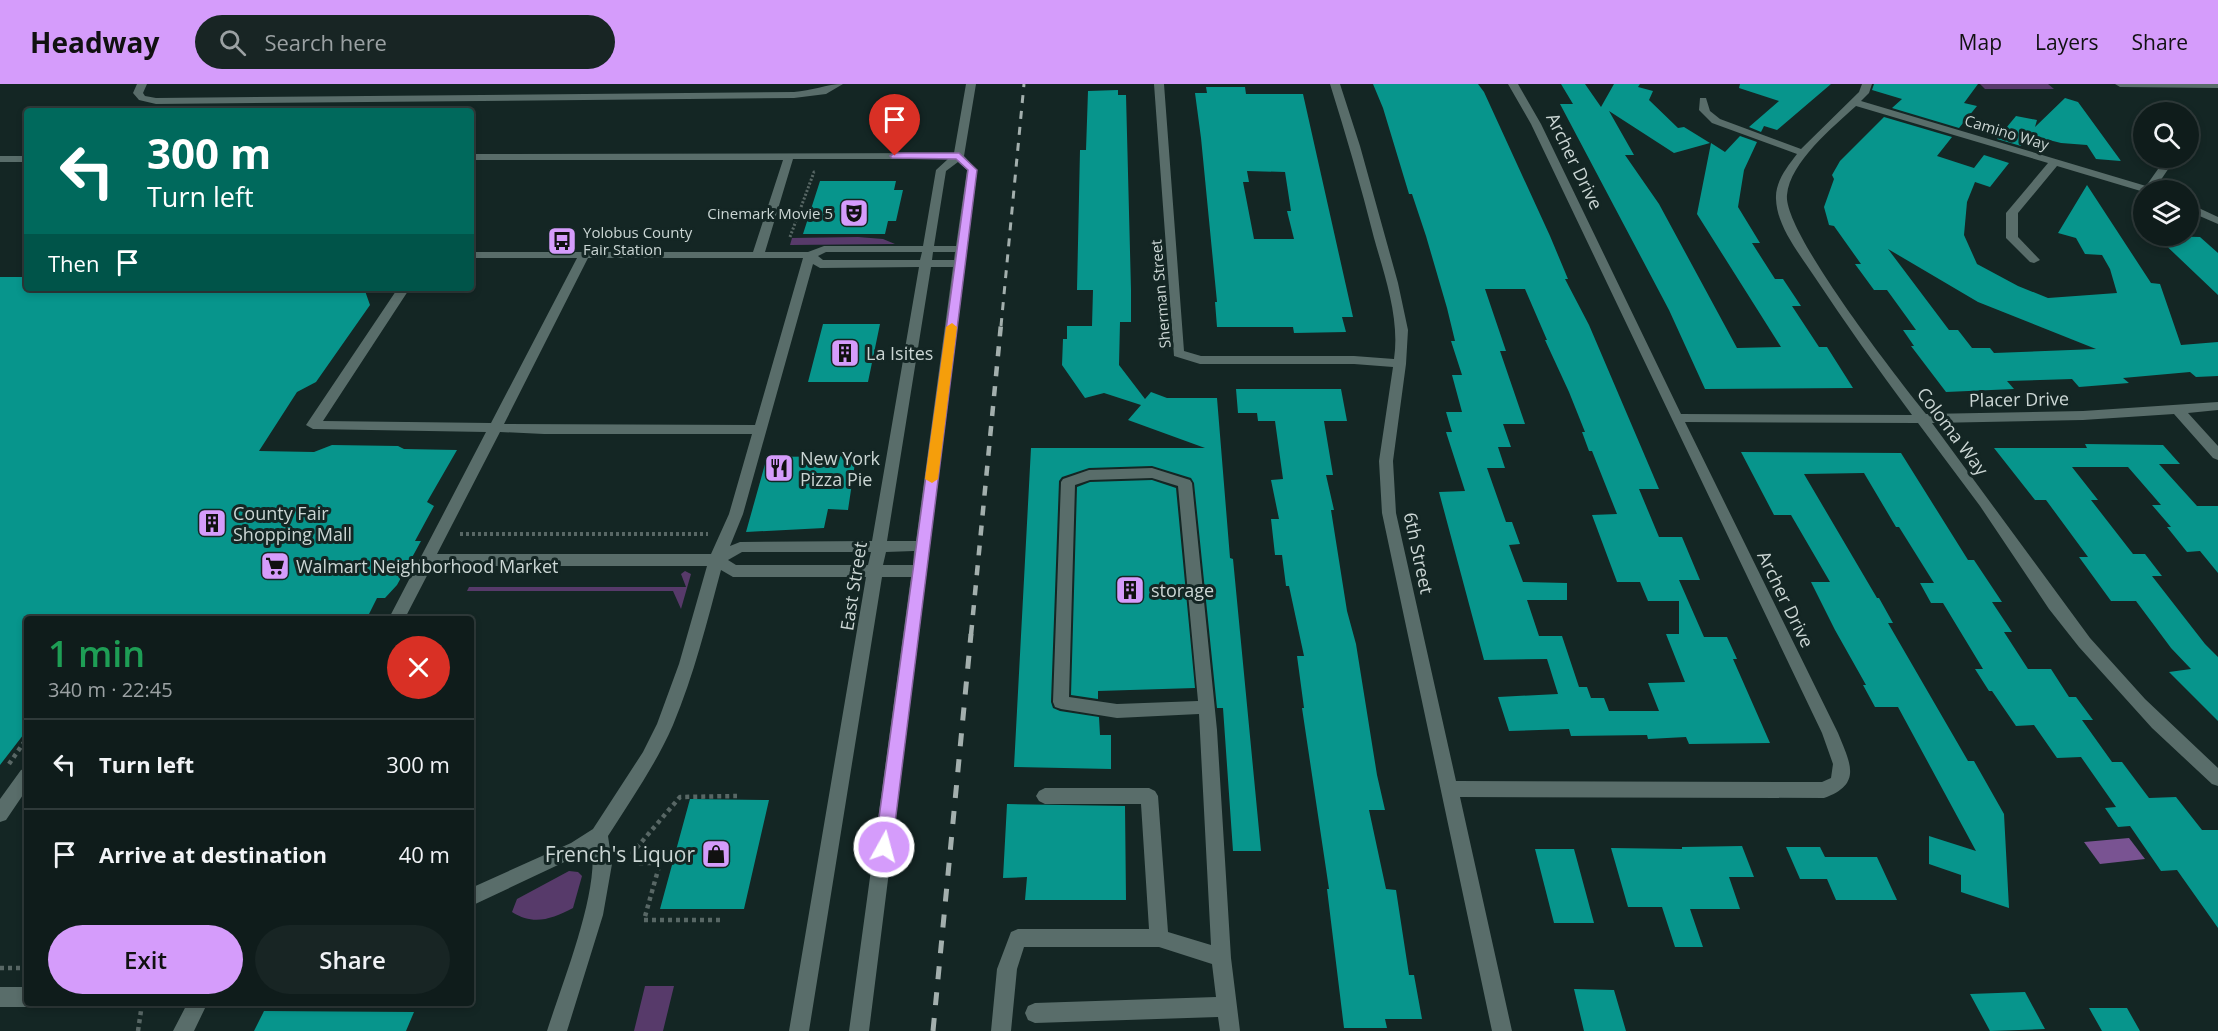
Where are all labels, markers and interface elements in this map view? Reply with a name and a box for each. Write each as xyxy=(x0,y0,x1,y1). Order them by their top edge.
search box xyxy=(195,15,615,69)
text: Headway xyxy=(30,23,159,61)
icon: search xyxy=(216,26,249,59)
text: Search here xyxy=(264,27,387,57)
text: Map xyxy=(1959,28,2002,56)
text: Layers xyxy=(2035,28,2099,56)
text: Share xyxy=(2132,28,2188,56)
pin xyxy=(869,94,920,156)
map controls xyxy=(2133,102,2199,246)
button: search xyxy=(2133,102,2199,168)
icon: arrive xyxy=(878,103,911,136)
street label: Archer Drive xyxy=(1541,109,1609,213)
street label: Camino Way xyxy=(1962,110,2052,154)
text: 300 m xyxy=(147,124,271,181)
icon: left xyxy=(48,132,126,210)
text: Turn left xyxy=(147,178,254,215)
button: layers xyxy=(2133,180,2199,246)
theatre icon: Cinemark Movie 5 xyxy=(838,197,870,229)
place label: Cinemark Movie 5 xyxy=(707,203,833,223)
place label: Yolobus County Fair Station xyxy=(583,222,693,259)
bus stop icon: Yolobus County Fair Station xyxy=(546,225,578,257)
street label: Sherman Street xyxy=(1145,239,1175,349)
icon: arrive xyxy=(111,246,144,279)
text: Then xyxy=(48,248,99,278)
building icon: La Isites xyxy=(829,337,861,369)
place label: La Isites xyxy=(866,341,933,365)
street label: Coloma Way xyxy=(1912,382,1995,481)
street label: Placer Drive xyxy=(1969,386,2069,412)
place label: New York Pizza Pie xyxy=(800,446,881,491)
restaurant icon: New York Pizza Pie xyxy=(763,452,795,484)
place label: County Fair Shopping Mall xyxy=(233,501,352,546)
building icon: County Fair Shopping Mall xyxy=(196,507,228,539)
street label: 6th Street xyxy=(1399,510,1439,596)
street label: East Street xyxy=(834,540,872,632)
street label: Archer Drive xyxy=(1752,547,1820,651)
supermarket icon: Walmart Neighborhood Market xyxy=(259,550,291,582)
place label: Walmart Neighborhood Market xyxy=(296,554,558,578)
building icon: storage xyxy=(1114,574,1146,606)
place label: storage xyxy=(1151,578,1214,602)
text: 1 min xyxy=(48,629,145,678)
button: close xyxy=(387,636,450,699)
text: 340 m · 22:45 xyxy=(48,676,173,703)
icon: left xyxy=(48,748,81,781)
text: Turn left xyxy=(99,749,194,779)
text: 300 m xyxy=(386,749,450,779)
position arrow xyxy=(852,815,916,879)
icon: arrive xyxy=(48,838,81,871)
shop icon: French's Liquor xyxy=(700,838,732,870)
text: Arrive at destination xyxy=(99,839,327,869)
text: 40 m xyxy=(399,839,450,869)
place label: French's Liquor xyxy=(545,840,695,868)
button: Exit xyxy=(48,925,243,994)
button: Share xyxy=(255,925,450,994)

